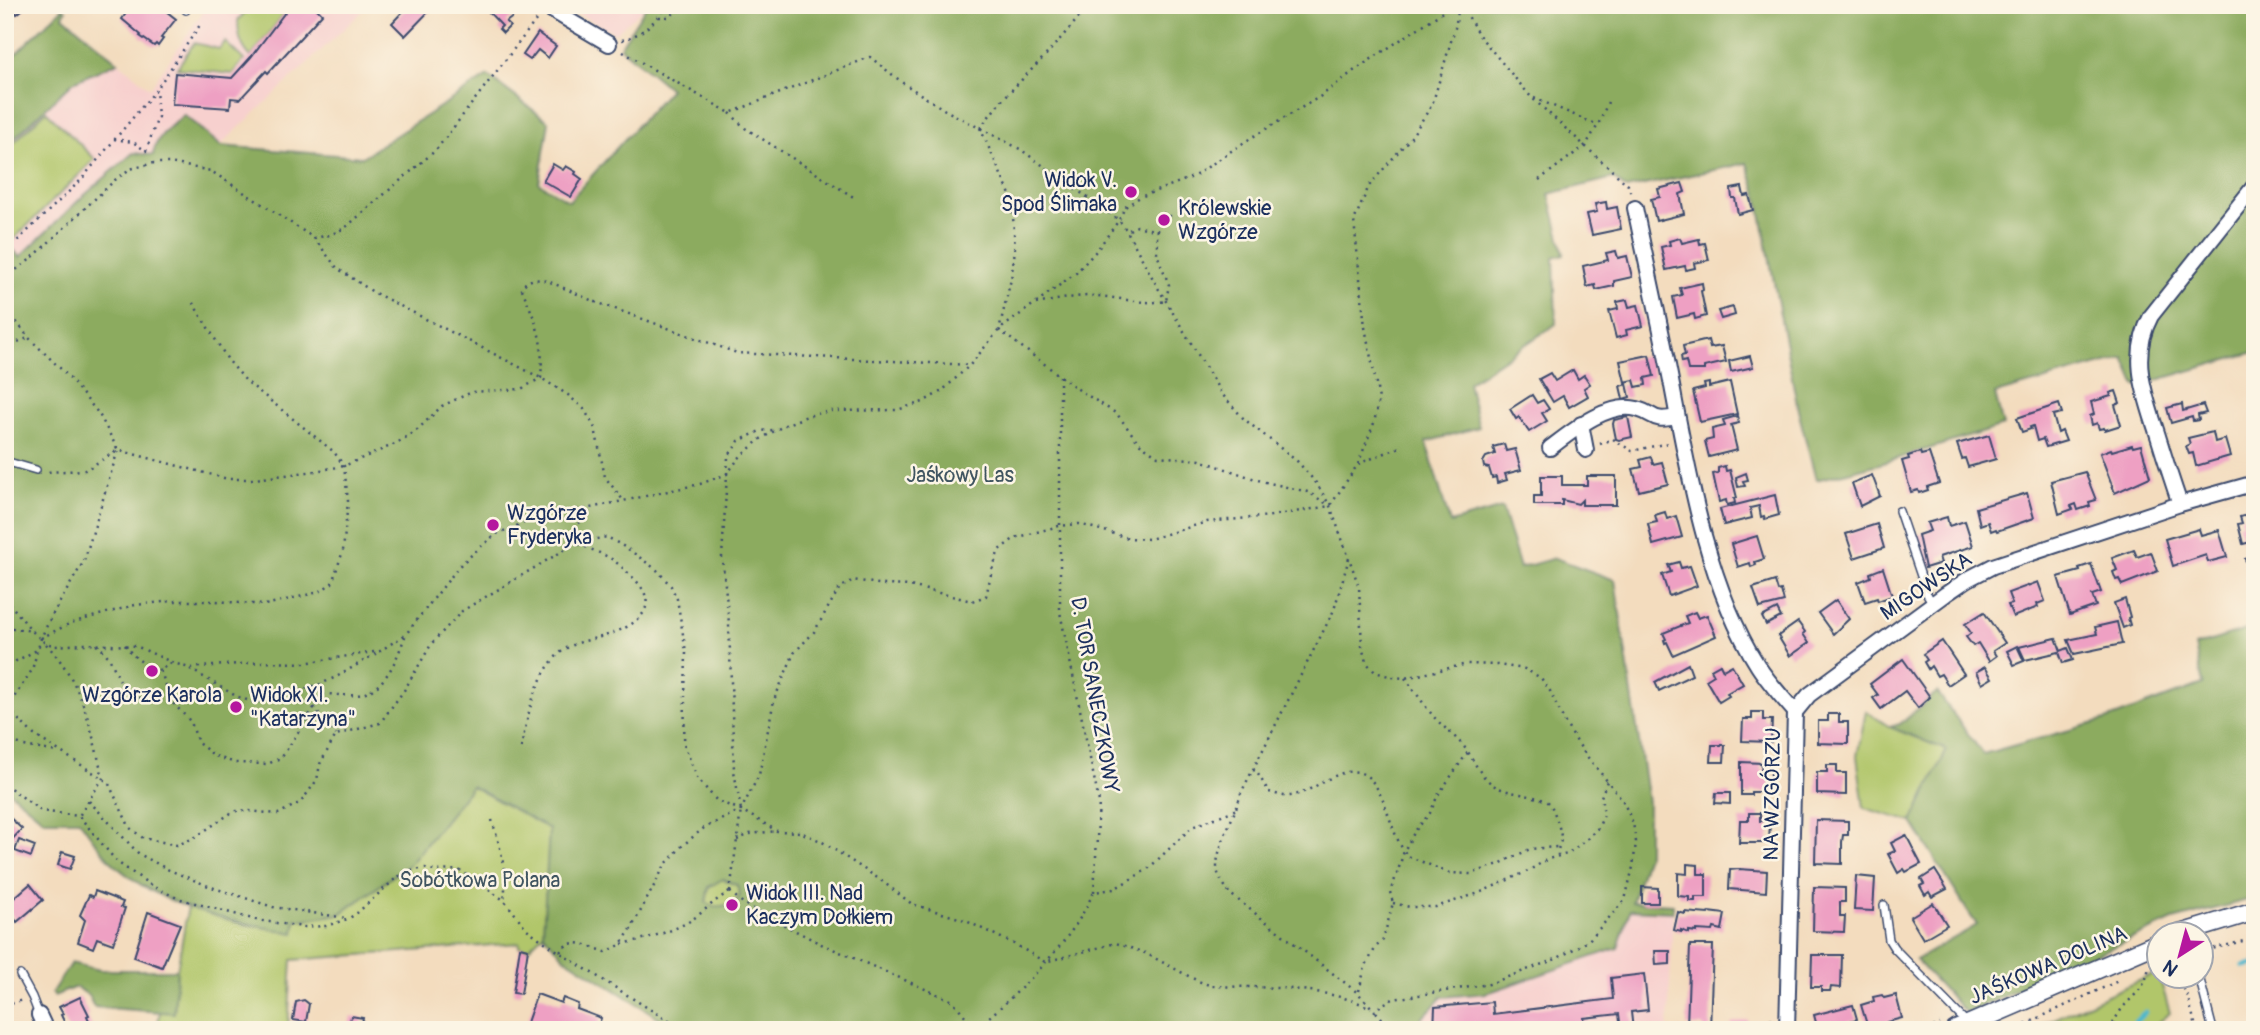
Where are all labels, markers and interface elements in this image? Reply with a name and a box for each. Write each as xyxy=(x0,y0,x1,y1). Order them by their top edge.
place label: Widok V. Spod Ślimaka xyxy=(1001,167,1117,218)
marker: Widok V. Spod Ślimaka xyxy=(1123,184,1139,200)
place label: Królewskie Wzgórze xyxy=(1178,195,1272,246)
marker: Królewskie Wzgórze xyxy=(1156,212,1172,228)
park label: Jaśkowy Las xyxy=(906,462,1014,489)
place label: Wzgórze Fryderyka xyxy=(507,500,592,551)
marker: Wzgórze Fryderyka xyxy=(485,517,501,533)
street label: MIGOWSKA xyxy=(1875,546,1977,627)
street label: D. TOR SANECZKOWY xyxy=(1064,595,1125,795)
marker: Wzgórze Karola xyxy=(144,663,160,679)
place label: Wzgórze Karola xyxy=(82,682,222,709)
place label: Widok XI. "Katarzyna" xyxy=(250,682,356,733)
marker: Widok XI. "Katarzyna" xyxy=(228,699,244,715)
street label: NA WZGÓRZU xyxy=(1757,727,1787,861)
park label: Sobótkowa Polana xyxy=(400,867,560,894)
place label: Widok III. Nad Kaczym Dołkiem xyxy=(746,880,893,931)
marker: Widok III. Nad Kaczym Dołkiem xyxy=(724,897,740,913)
street label: JAŚKOWA DOLINA xyxy=(1965,920,2131,1011)
north arrow xyxy=(2144,920,2214,990)
text: N xyxy=(2158,954,2183,981)

